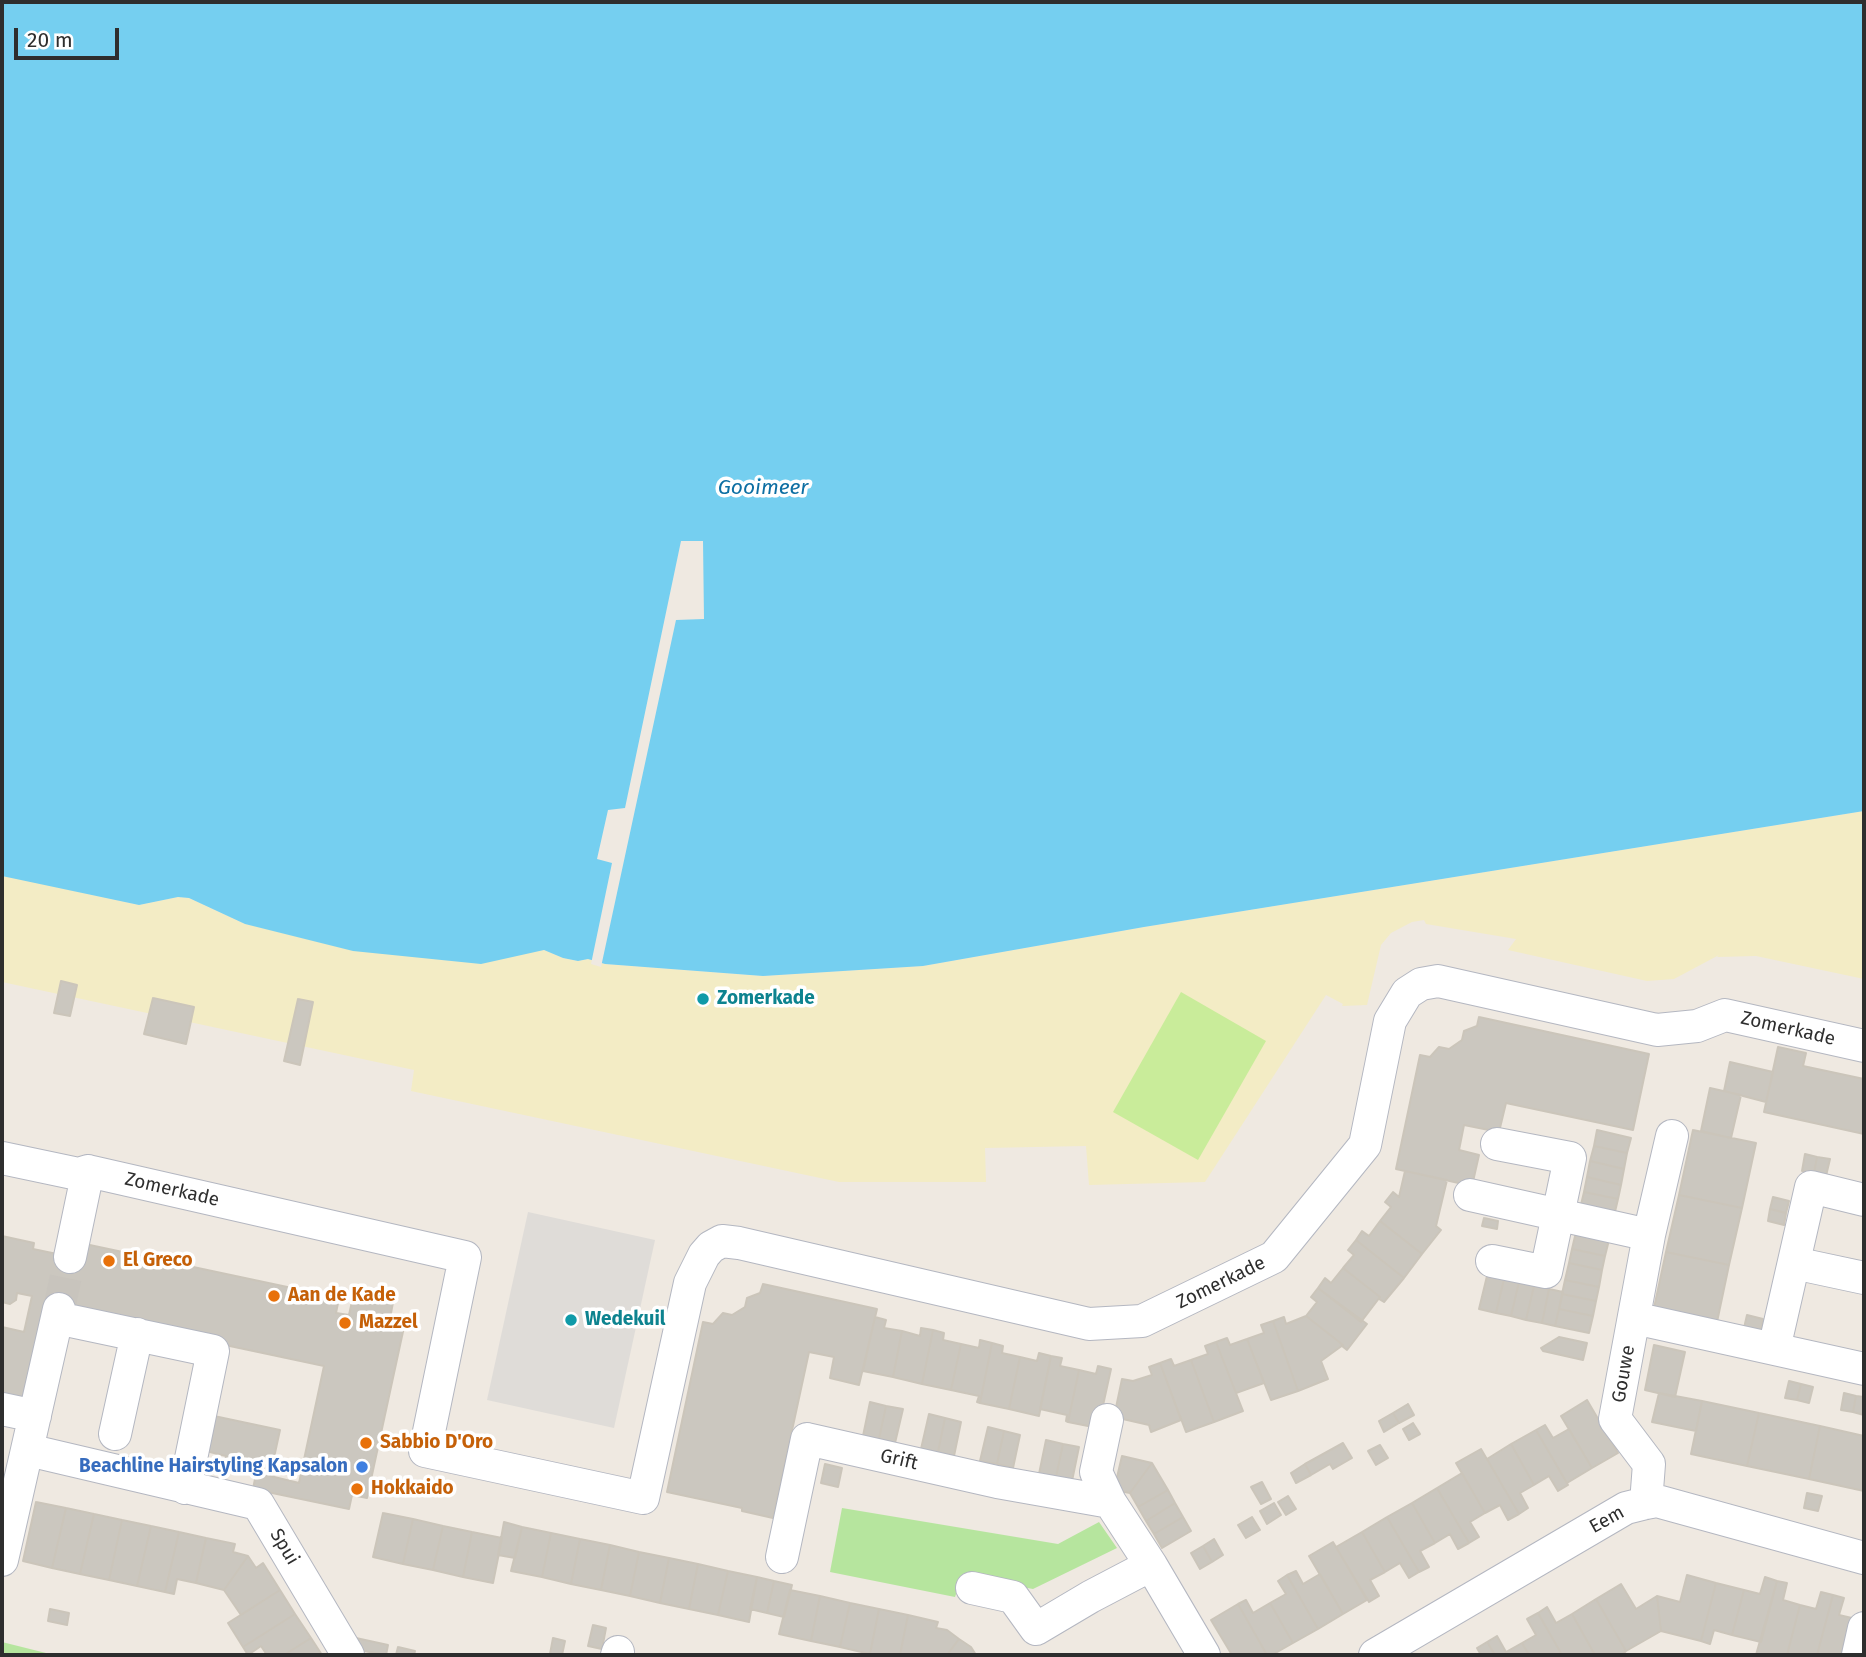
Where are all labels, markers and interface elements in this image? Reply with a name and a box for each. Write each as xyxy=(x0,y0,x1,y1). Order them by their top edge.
scale bar xyxy=(18,14,122,58)
text: 20 m xyxy=(27,27,73,53)
water label: Gooimeer xyxy=(718,475,808,501)
place label: Zomerkade xyxy=(717,988,815,1010)
marker: Zomerkade xyxy=(695,991,711,1007)
street label: Zomerkade xyxy=(1739,1007,1837,1051)
street label: Zomerkade xyxy=(123,1168,221,1212)
place label: El Greco xyxy=(123,1250,193,1272)
street label: Zomerkade xyxy=(1173,1252,1269,1314)
marker: El Greco xyxy=(101,1253,117,1269)
place label: Aan de Kade xyxy=(288,1285,396,1307)
marker: Aan de Kade xyxy=(266,1288,282,1304)
place label: Wedekuil xyxy=(585,1309,665,1331)
place label: Mazzel xyxy=(359,1312,418,1334)
marker: Wedekuil xyxy=(563,1312,579,1328)
marker: Mazzel xyxy=(337,1315,353,1331)
street label: Gouwe xyxy=(1608,1343,1640,1405)
place label: Sabbio D'Oro xyxy=(380,1432,493,1454)
marker: Sabbio D'Oro xyxy=(358,1435,374,1451)
street label: Grift xyxy=(878,1445,920,1475)
place label: Beachline Hairstyling Kapsalon xyxy=(79,1456,348,1478)
marker: Beachline Hairstyling Kapsalon xyxy=(354,1459,370,1475)
place label: Hokkaido xyxy=(371,1478,454,1500)
marker: Hokkaido xyxy=(349,1481,365,1497)
street label: Eem xyxy=(1586,1501,1628,1539)
street label: Spui xyxy=(264,1525,304,1569)

